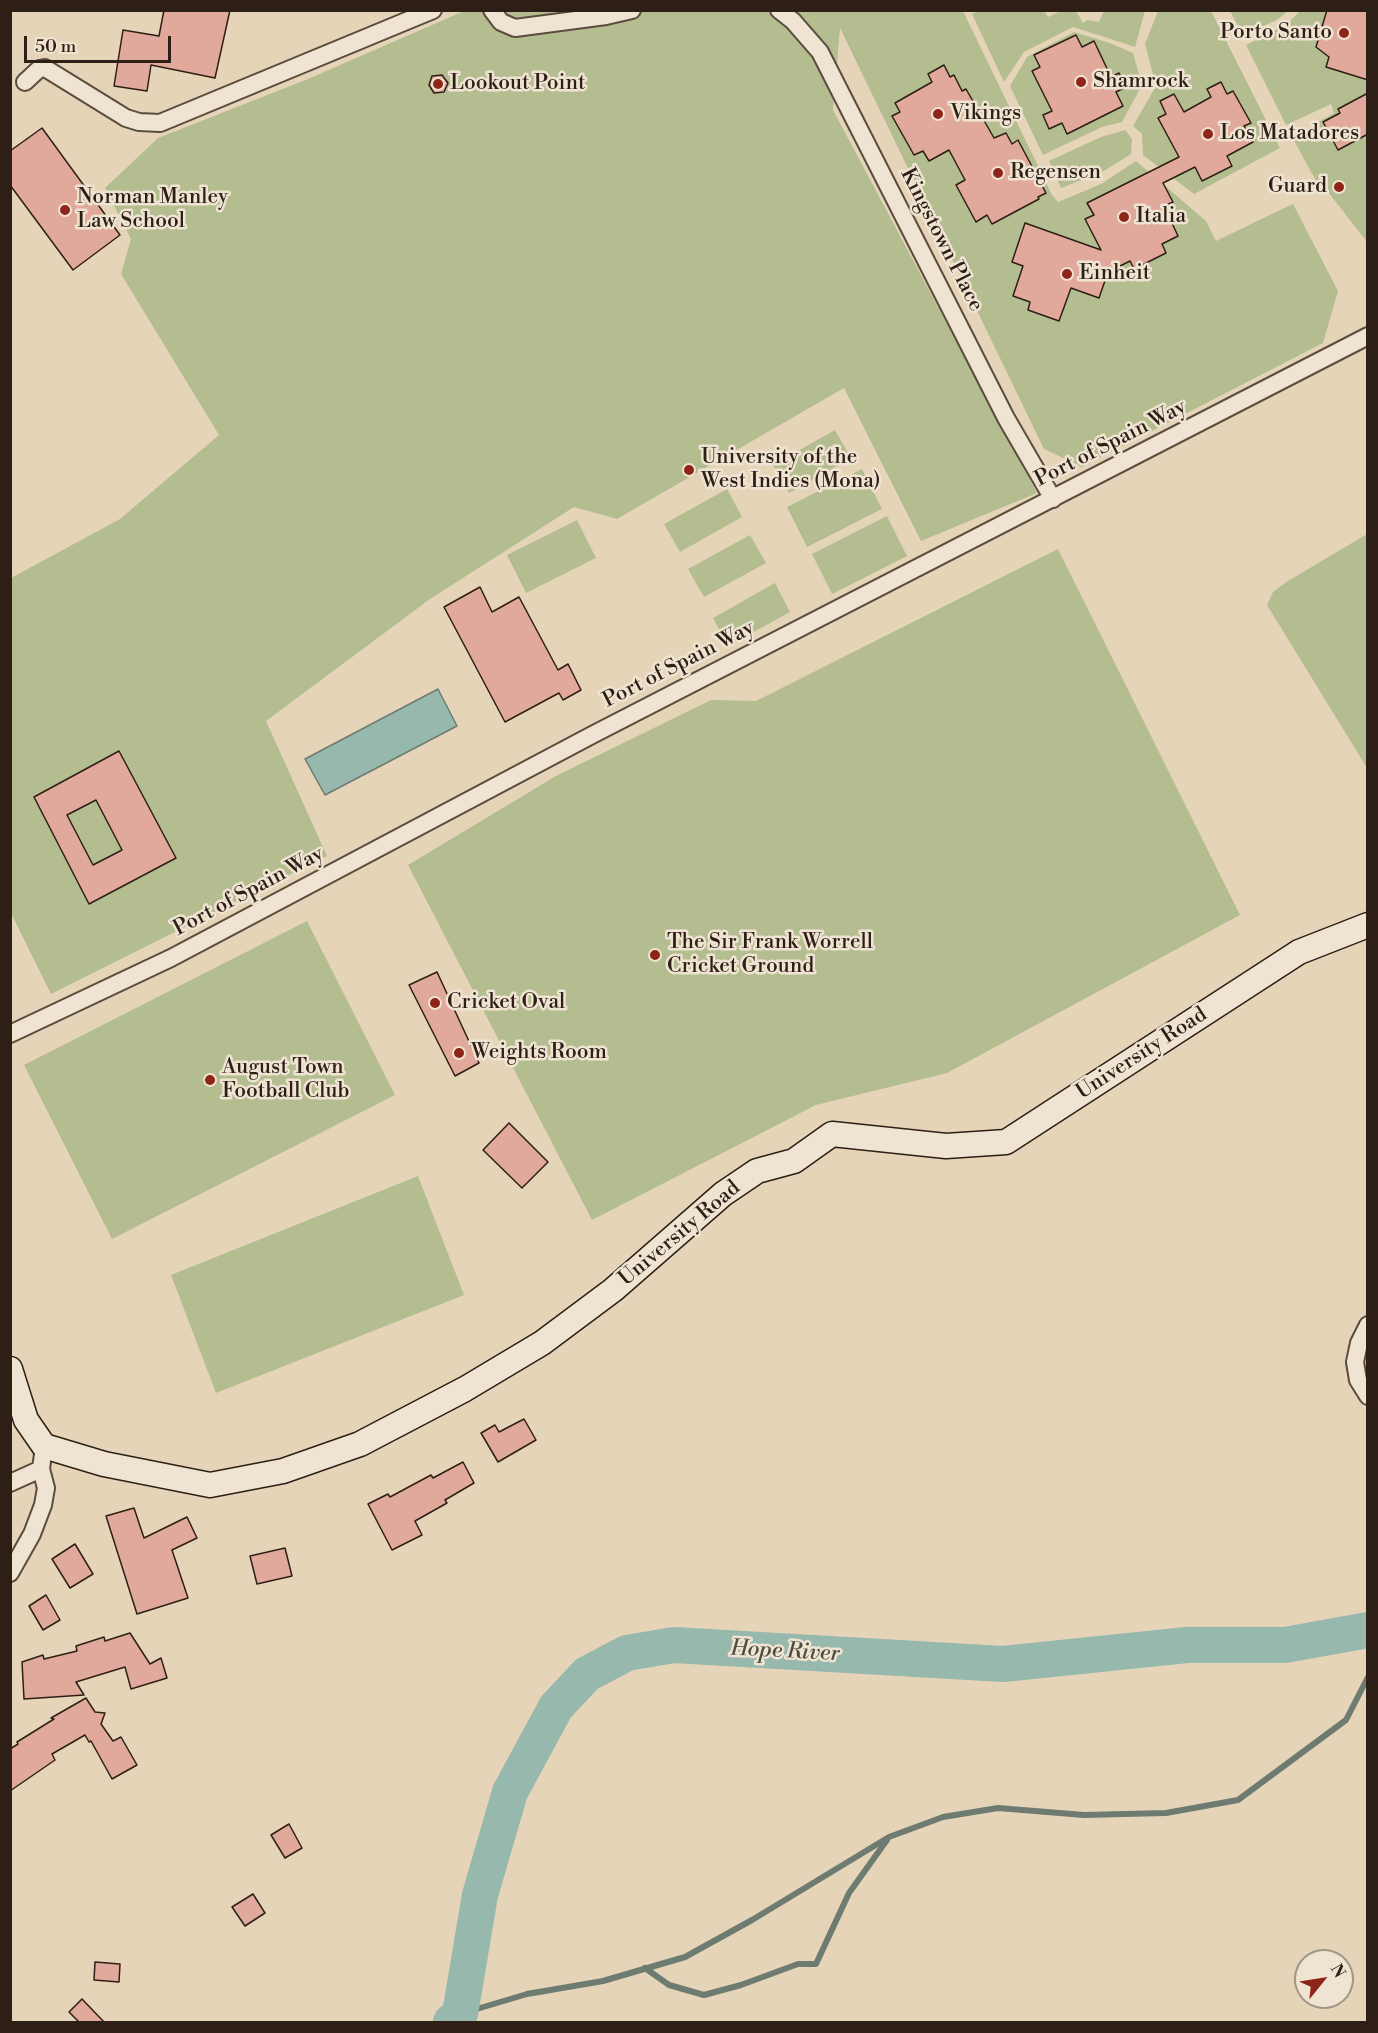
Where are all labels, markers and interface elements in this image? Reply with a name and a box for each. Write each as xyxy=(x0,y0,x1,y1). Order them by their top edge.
place label: Porto Santo xyxy=(1220,20,1332,46)
scale bar xyxy=(27,24,174,62)
marker: Porto Santo xyxy=(1337,26,1351,40)
text: 50 m xyxy=(35,35,76,58)
place label: Shamrock xyxy=(1093,69,1189,95)
place label: Lookout Point xyxy=(450,71,585,97)
marker: Shamrock xyxy=(1074,75,1088,89)
marker: Lookout Point xyxy=(431,77,445,91)
place label: Vikings xyxy=(950,101,1021,127)
marker: Vikings xyxy=(931,107,945,121)
place label: Los Matadores xyxy=(1220,121,1359,147)
marker: Los Matadores xyxy=(1201,127,1215,141)
place label: Regensen xyxy=(1010,160,1101,186)
street label: Kingstown Place xyxy=(894,164,988,316)
marker: Regensen xyxy=(991,166,1005,180)
place label: Guard xyxy=(1268,174,1327,200)
marker: Guard xyxy=(1332,180,1346,194)
place label: Norman Manley Law School xyxy=(77,185,228,235)
marker: Norman Manley Law School xyxy=(58,203,72,217)
place label: Italia xyxy=(1136,204,1186,230)
marker: Italia xyxy=(1117,210,1131,224)
place label: Einheit xyxy=(1079,261,1150,287)
marker: Einheit xyxy=(1060,267,1074,281)
street label: Port of Spain Way xyxy=(1031,395,1191,493)
place label: University of the West Indies (Mona) xyxy=(701,445,880,495)
marker: University of the West Indies (Mona) xyxy=(682,463,696,477)
street label: Port of Spain Way xyxy=(599,616,759,714)
street label: Port of Spain Way xyxy=(170,842,328,942)
place label: The Sir Frank Worrell Cricket Ground xyxy=(667,930,873,980)
marker: The Sir Frank Worrell Cricket Ground xyxy=(648,948,662,962)
place label: Cricket Oval xyxy=(447,990,565,1016)
marker: Cricket Oval xyxy=(428,996,442,1010)
street label: University Road xyxy=(1072,1002,1212,1106)
place label: Weights Room xyxy=(471,1040,607,1066)
marker: Weights Room xyxy=(452,1046,466,1060)
place label: August Town Football Club xyxy=(222,1055,349,1105)
marker: August Town Football Club xyxy=(203,1073,217,1087)
street label: University Road xyxy=(614,1176,746,1292)
water label: Hope River xyxy=(730,1636,840,1668)
north arrow xyxy=(1294,1949,1354,2009)
text: N xyxy=(1326,1961,1350,1981)

